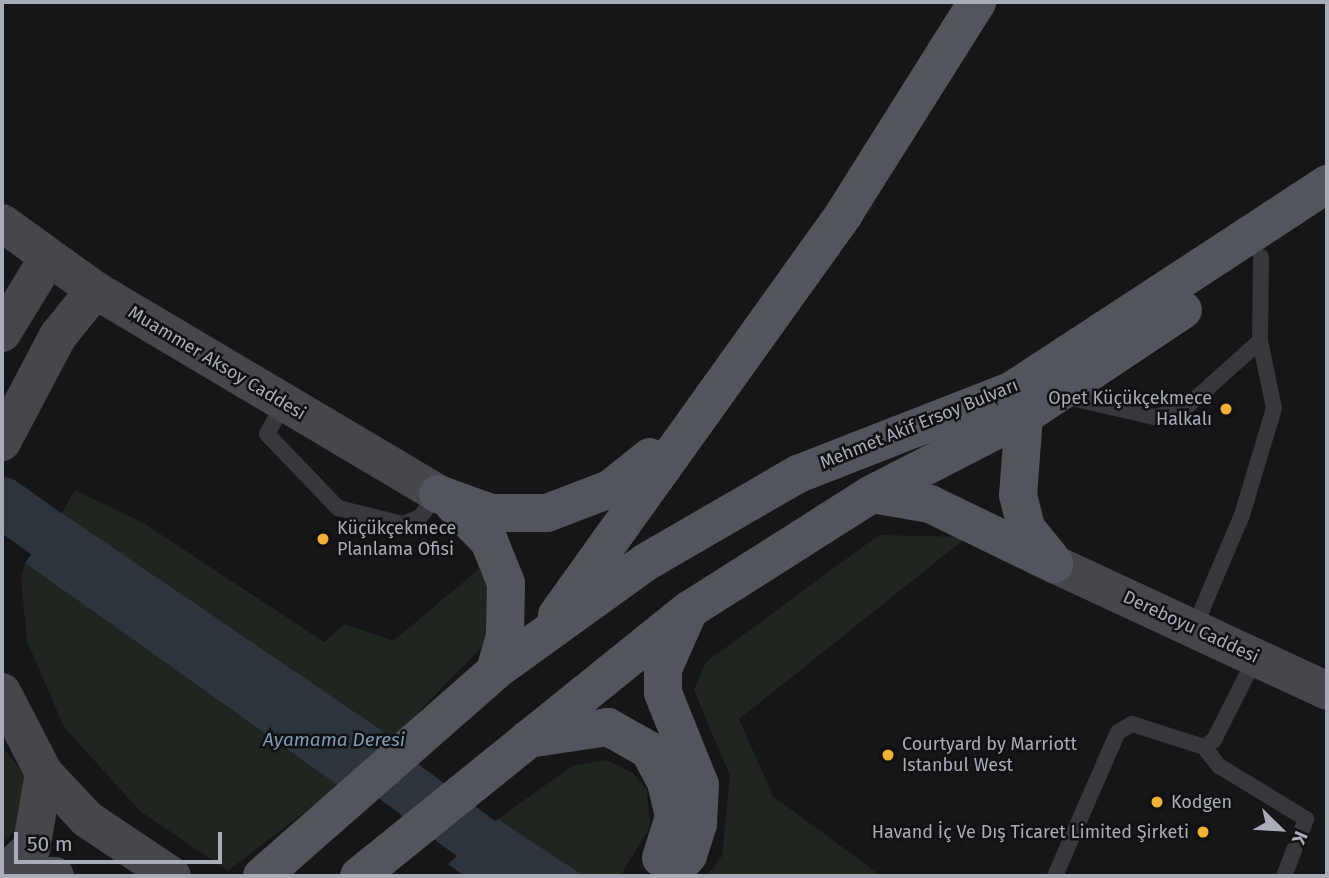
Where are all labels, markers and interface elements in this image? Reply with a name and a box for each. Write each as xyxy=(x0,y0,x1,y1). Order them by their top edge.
street label: Muammer Aksoy Caddesi xyxy=(124,301,310,425)
street label: Mehmet Akif Ersoy Bulvarı xyxy=(817,374,1021,474)
place label: Opet Küçükçekmece Halkalı xyxy=(1048,388,1212,430)
marker: Opet Küçükçekmece Halkalı xyxy=(1218,401,1234,417)
place label: Küçükçekmece Planlama Ofisi xyxy=(337,518,456,560)
marker: Küçükçekmece Planlama Ofisi xyxy=(315,531,331,547)
street label: Dereboyu Caddesi xyxy=(1120,586,1262,668)
water label: Ayamama Deresi xyxy=(263,729,405,751)
place label: Courtyard by Marriott Istanbul West xyxy=(902,734,1077,776)
marker: Courtyard by Marriott Istanbul West xyxy=(880,747,896,763)
place label: Kodgen xyxy=(1171,791,1232,813)
marker: Kodgen xyxy=(1149,794,1165,810)
north arrow xyxy=(1245,794,1315,864)
scale bar xyxy=(18,818,226,862)
place label: Havand İç Ve Dış Ticaret Limited Şirketi xyxy=(872,821,1189,843)
marker: Havand İç Ve Dış Ticaret Limited Şirketi xyxy=(1195,824,1211,840)
text: K xyxy=(1287,828,1313,848)
text: 50 m xyxy=(27,831,73,857)

